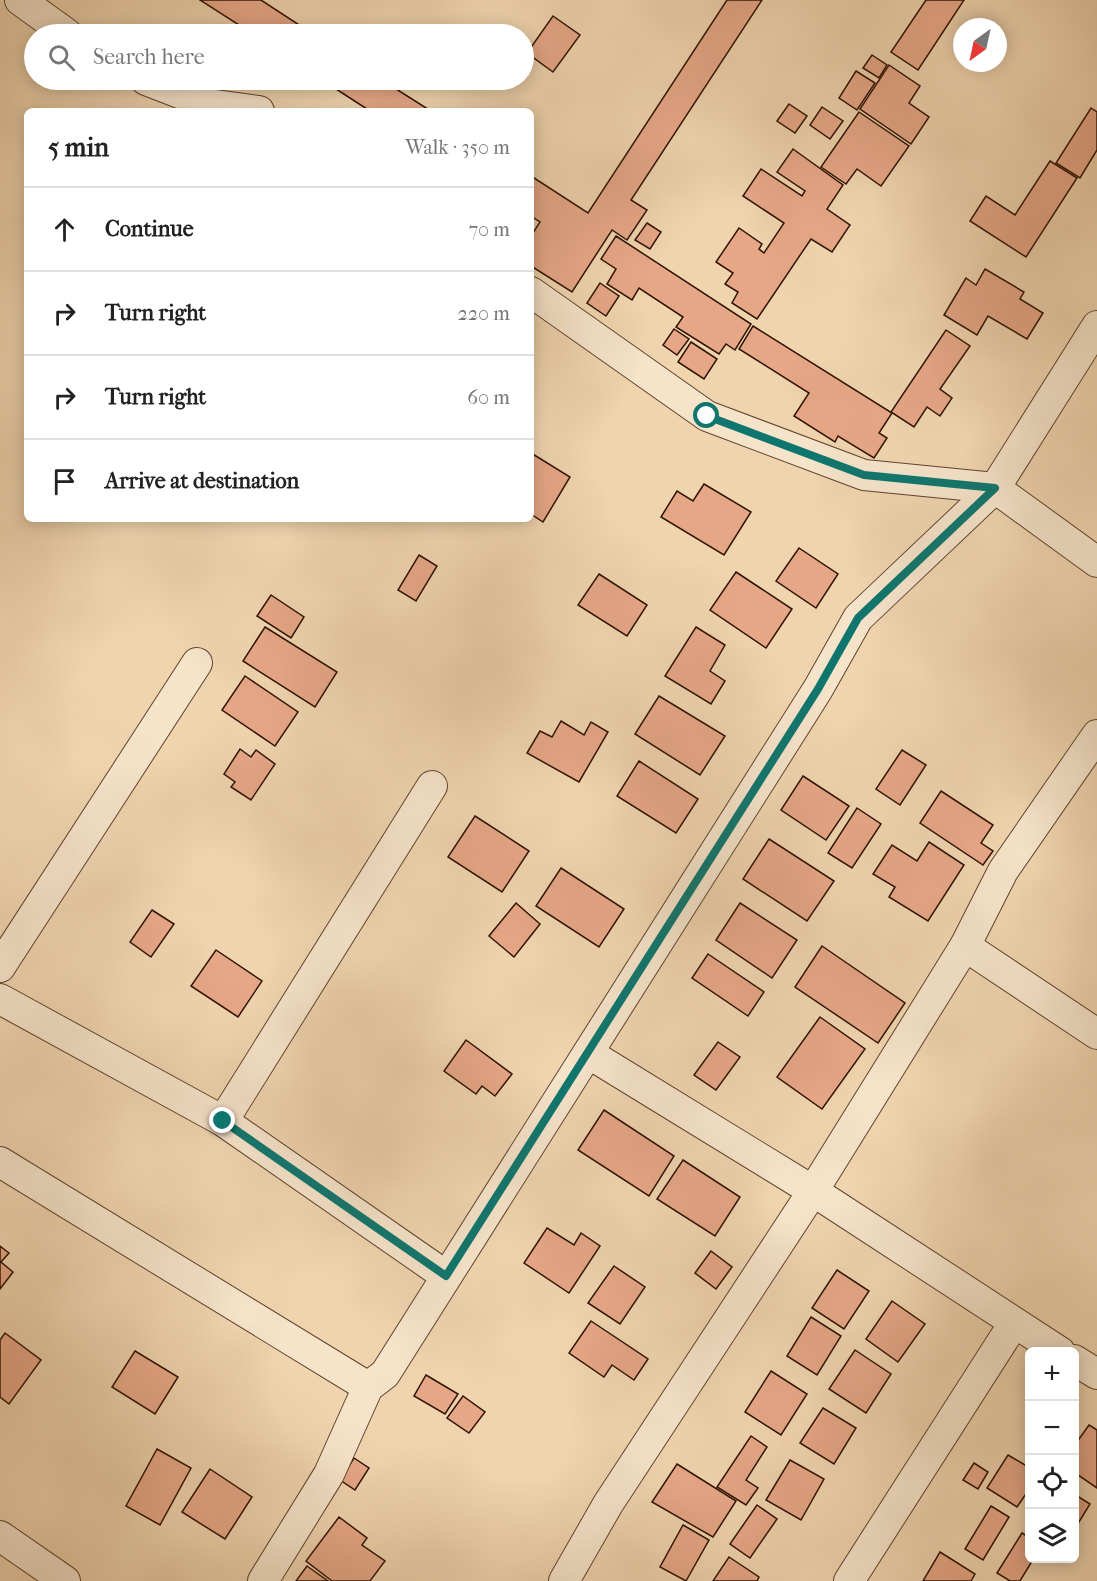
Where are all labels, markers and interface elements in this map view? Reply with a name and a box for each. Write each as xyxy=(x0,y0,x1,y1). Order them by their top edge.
north arrow xyxy=(953,18,1007,72)
search box xyxy=(24,24,534,90)
icon: search xyxy=(45,41,78,74)
text: Search here xyxy=(93,44,205,70)
text: 5 min xyxy=(48,132,109,163)
text: Walk · 350 m xyxy=(405,136,510,159)
icon: ahead xyxy=(48,213,81,246)
text: Continue xyxy=(105,216,194,242)
text: 70 m xyxy=(468,218,510,241)
icon: right xyxy=(48,297,81,330)
text: Turn right xyxy=(105,300,206,326)
text: 220 m xyxy=(457,302,510,325)
icon: right xyxy=(48,381,81,414)
text: Turn right xyxy=(105,384,206,410)
text: 60 m xyxy=(467,386,510,409)
route start xyxy=(693,402,719,428)
icon: arrive xyxy=(48,465,81,498)
text: Arrive at destination xyxy=(105,468,299,494)
route end xyxy=(209,1107,235,1133)
map controls xyxy=(1025,1347,1079,1563)
button: + xyxy=(1025,1347,1079,1401)
button: − xyxy=(1025,1401,1079,1455)
button: locate xyxy=(1025,1455,1079,1509)
button: layers xyxy=(1025,1509,1079,1563)

